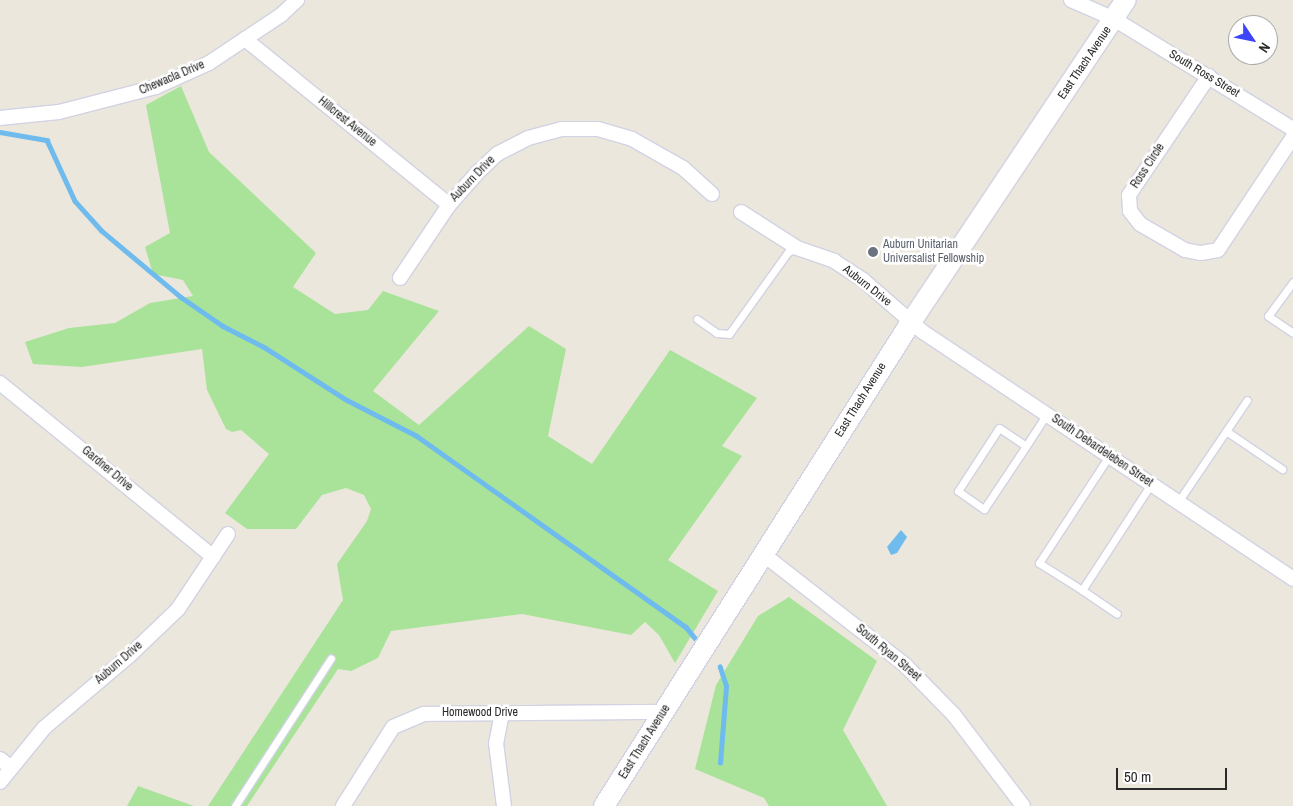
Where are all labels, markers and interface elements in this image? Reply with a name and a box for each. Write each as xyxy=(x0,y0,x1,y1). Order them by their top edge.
north arrow xyxy=(1228,15,1278,65)
street label: East Thach Avenue xyxy=(1055,23,1115,103)
text: N xyxy=(1255,39,1274,56)
street label: South Ross Street xyxy=(1166,47,1242,101)
street label: Chewacla Drive xyxy=(137,58,207,98)
street label: Hillcrest Avenue xyxy=(315,94,379,150)
street label: Ross Circle xyxy=(1128,141,1168,191)
street label: Auburn Drive xyxy=(448,153,498,205)
place label: Auburn Unitarian Universalist Fellowship xyxy=(883,238,984,266)
marker: Auburn Unitarian Universalist Fellowship xyxy=(867,246,879,258)
street label: Auburn Drive xyxy=(840,262,894,310)
street label: East Thach Avenue xyxy=(832,360,890,440)
street label: South Debardeleben Street xyxy=(1049,412,1155,490)
street label: Gardner Drive xyxy=(78,443,136,495)
street label: South Ryan Street xyxy=(853,622,923,684)
street label: Auburn Drive xyxy=(92,639,146,687)
street label: East Thach Avenue xyxy=(616,702,674,782)
street label: Homewood Drive xyxy=(442,706,518,720)
scale bar xyxy=(1118,758,1229,790)
text: 50 m xyxy=(1124,766,1151,787)

